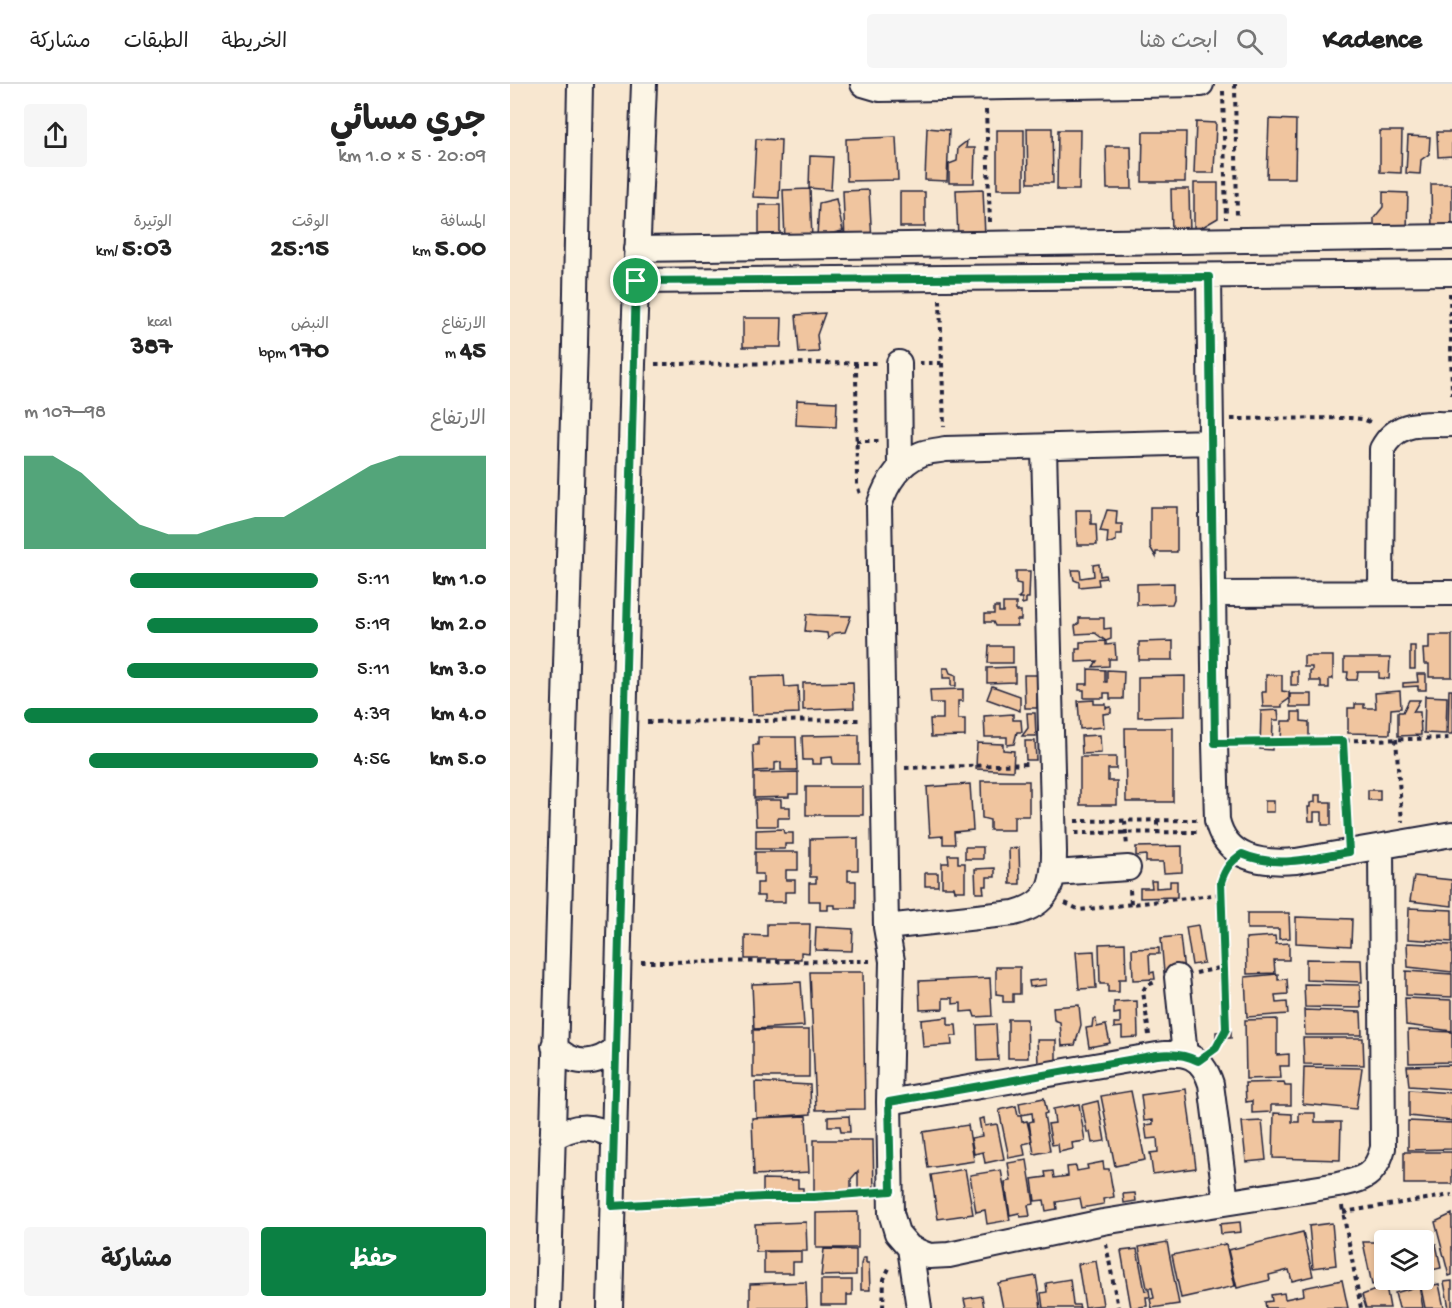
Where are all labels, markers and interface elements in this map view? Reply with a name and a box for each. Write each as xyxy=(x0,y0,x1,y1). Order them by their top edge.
search box xyxy=(867,14,1287,68)
icon: search xyxy=(1233,25,1266,58)
text: Kadence xyxy=(1323,25,1422,58)
text: ابحث هنا xyxy=(1139,30,1218,56)
text: مشاركة xyxy=(30,31,91,56)
text: الطبقات xyxy=(124,31,189,56)
text: الخريطة xyxy=(222,31,287,56)
button: share xyxy=(24,104,87,167)
text: جري مسائي xyxy=(330,104,486,142)
text: 20:09 · 5 × 1.0 km xyxy=(338,146,486,169)
text: الوتيرة xyxy=(133,214,172,233)
text: الوقت xyxy=(292,214,329,233)
text: المسافة xyxy=(440,214,486,233)
text: 5:03 xyxy=(122,235,172,266)
text: 25:15 xyxy=(270,235,329,266)
text: 5.00 xyxy=(435,235,486,266)
text: /km xyxy=(96,243,122,262)
text: km xyxy=(412,243,435,262)
pin xyxy=(610,255,661,306)
icon: arrive xyxy=(619,264,652,297)
text: kcal xyxy=(147,314,172,333)
text: النبض xyxy=(291,316,329,335)
text: الارتفاع xyxy=(441,316,486,335)
text: 387 xyxy=(131,333,172,364)
text: 170 xyxy=(290,337,329,368)
text: 45 xyxy=(460,337,486,368)
text: bpm xyxy=(259,345,290,364)
text: m xyxy=(445,345,460,364)
text: 98–107 m xyxy=(24,402,106,425)
text: الارتفاع xyxy=(430,409,486,432)
text: 5:11 xyxy=(357,569,390,592)
text: 1.0 km xyxy=(432,569,486,592)
text: 5:19 xyxy=(355,614,390,637)
text: 2.0 km xyxy=(431,614,486,637)
text: 5:11 xyxy=(357,659,390,682)
text: 3.0 km xyxy=(430,659,486,682)
text: 4:39 xyxy=(354,704,390,727)
text: 4.0 km xyxy=(431,704,486,727)
text: 4:56 xyxy=(354,749,390,772)
text: 5.0 km xyxy=(430,749,486,772)
button: مشاركة xyxy=(24,1227,249,1296)
button: حفظ xyxy=(261,1227,486,1296)
map controls xyxy=(1374,1230,1434,1290)
button: layers xyxy=(1374,1230,1434,1290)

